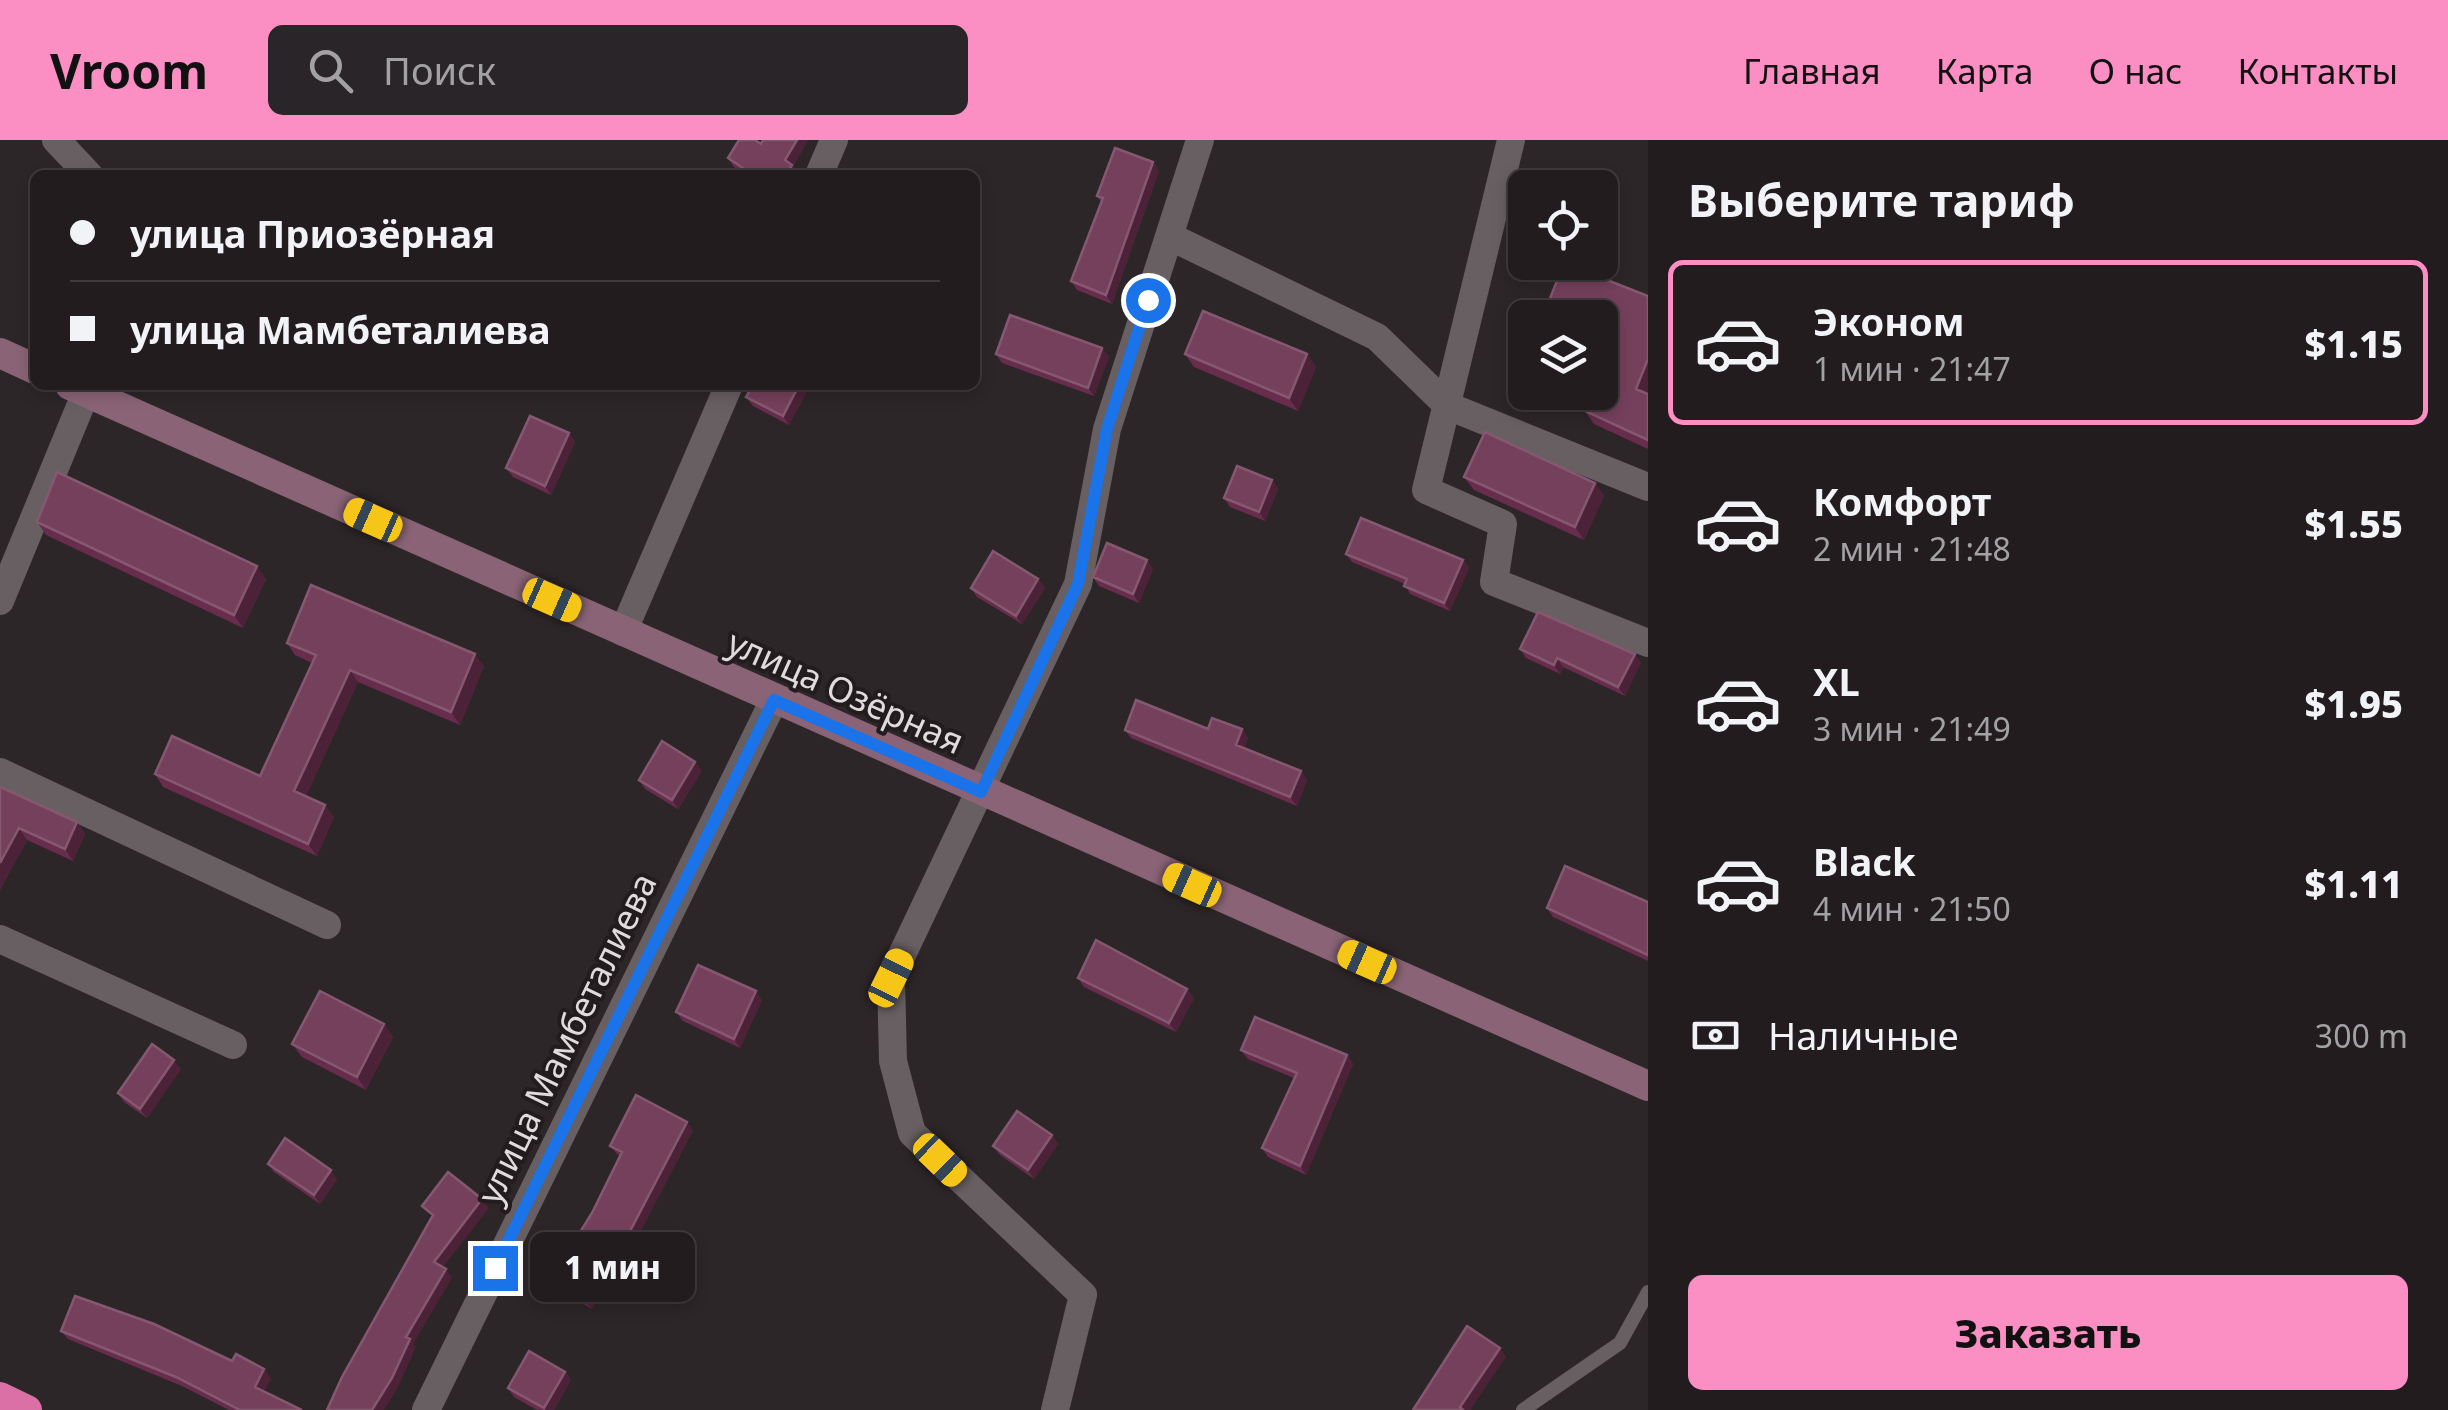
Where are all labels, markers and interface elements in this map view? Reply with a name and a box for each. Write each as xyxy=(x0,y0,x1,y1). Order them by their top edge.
search box xyxy=(268,25,968,115)
text: Vroom xyxy=(50,38,208,103)
icon: search xyxy=(303,43,358,98)
text: Поиск xyxy=(383,44,496,96)
text: Главная xyxy=(1743,47,1881,94)
text: Карта xyxy=(1936,47,2033,94)
text: О нас xyxy=(2088,47,2182,94)
text: Контакты xyxy=(2237,47,2398,94)
text: Выберите тариф xyxy=(1688,169,2075,230)
map controls xyxy=(1508,170,1618,410)
button: locate xyxy=(1508,170,1618,280)
text: улица Приозёрная xyxy=(130,207,495,259)
route start xyxy=(1126,278,1171,323)
text: Эконом xyxy=(1813,295,1965,347)
icon: car xyxy=(1693,298,1783,388)
button: layers xyxy=(1508,300,1618,410)
text: улица Мамбеталиева xyxy=(130,303,551,355)
text: $1.15 xyxy=(2304,317,2403,369)
text: 1 мин · 21:47 xyxy=(1813,347,2011,390)
text: Комфорт xyxy=(1813,475,1991,527)
icon: car xyxy=(1693,478,1783,568)
car xyxy=(339,494,407,546)
text: $1.55 xyxy=(2304,497,2403,549)
text: 2 мин · 21:48 xyxy=(1813,527,2011,570)
car xyxy=(518,574,586,626)
street label: улица Озёрная xyxy=(721,618,971,764)
text: XL xyxy=(1813,655,1860,707)
icon: car xyxy=(1693,658,1783,748)
text: $1.95 xyxy=(2304,677,2403,729)
text: 3 мин · 21:49 xyxy=(1813,707,2011,750)
text: Black xyxy=(1813,835,1916,887)
icon: car xyxy=(1693,838,1783,928)
text: $1.11 xyxy=(2304,857,2403,909)
car xyxy=(1158,859,1226,911)
street label: улица Мамбеталиева xyxy=(465,865,667,1211)
text: 4 мин · 21:50 xyxy=(1813,887,2011,930)
car xyxy=(1333,936,1401,988)
car xyxy=(864,944,918,1012)
icon: cash xyxy=(1688,1008,1743,1063)
text: Наличные xyxy=(1768,1009,1959,1061)
text: 300 m xyxy=(2315,1014,2408,1057)
car xyxy=(908,1128,972,1192)
callout: 1 мин xyxy=(530,1233,695,1303)
text: 1 мин xyxy=(564,1245,661,1288)
route end xyxy=(473,1246,518,1291)
button: Заказать xyxy=(1688,1275,2408,1390)

